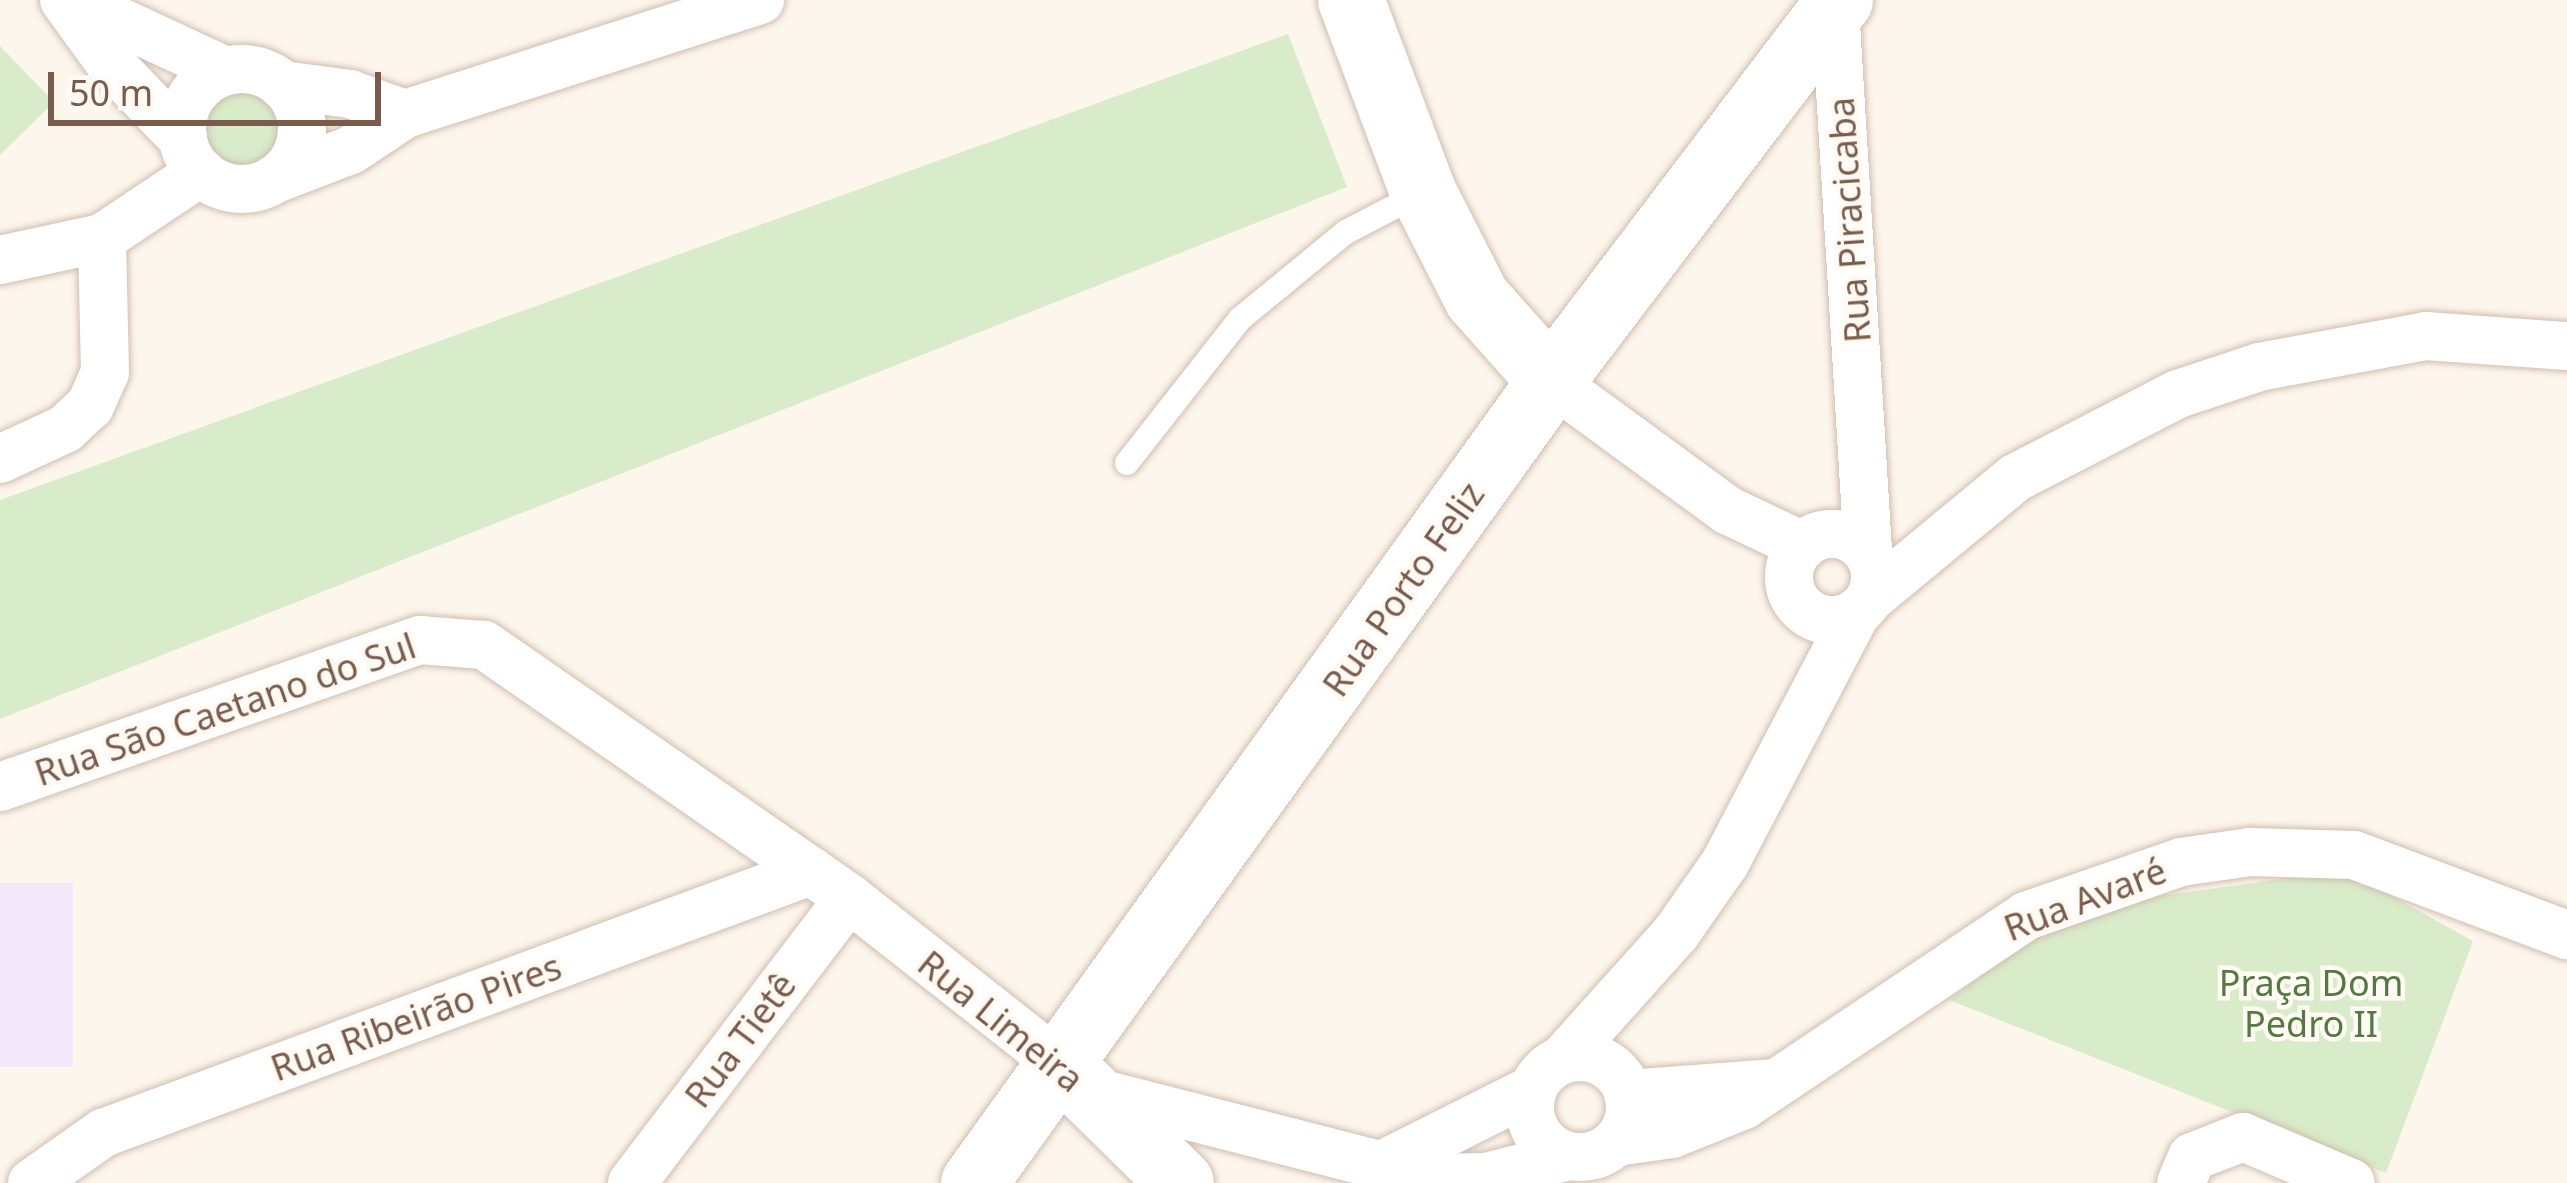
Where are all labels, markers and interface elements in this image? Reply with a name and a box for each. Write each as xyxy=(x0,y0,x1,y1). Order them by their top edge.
scale bar xyxy=(54,48,387,122)
text: 50 m xyxy=(69,68,153,117)
street label: Rua Piracicaba xyxy=(1819,96,1879,344)
street label: Rua Porto Feliz xyxy=(1313,474,1493,704)
street label: Rua São Caetano do Sul xyxy=(29,624,421,794)
street label: Rua Avaré xyxy=(1998,848,2172,950)
street label: Rua Limeira xyxy=(910,941,1092,1101)
street label: Rua Ribeirão Pires xyxy=(265,944,567,1090)
park label: Praça Dom Pedro II xyxy=(2219,960,2403,1045)
street label: Rua Tietê xyxy=(675,964,805,1116)

